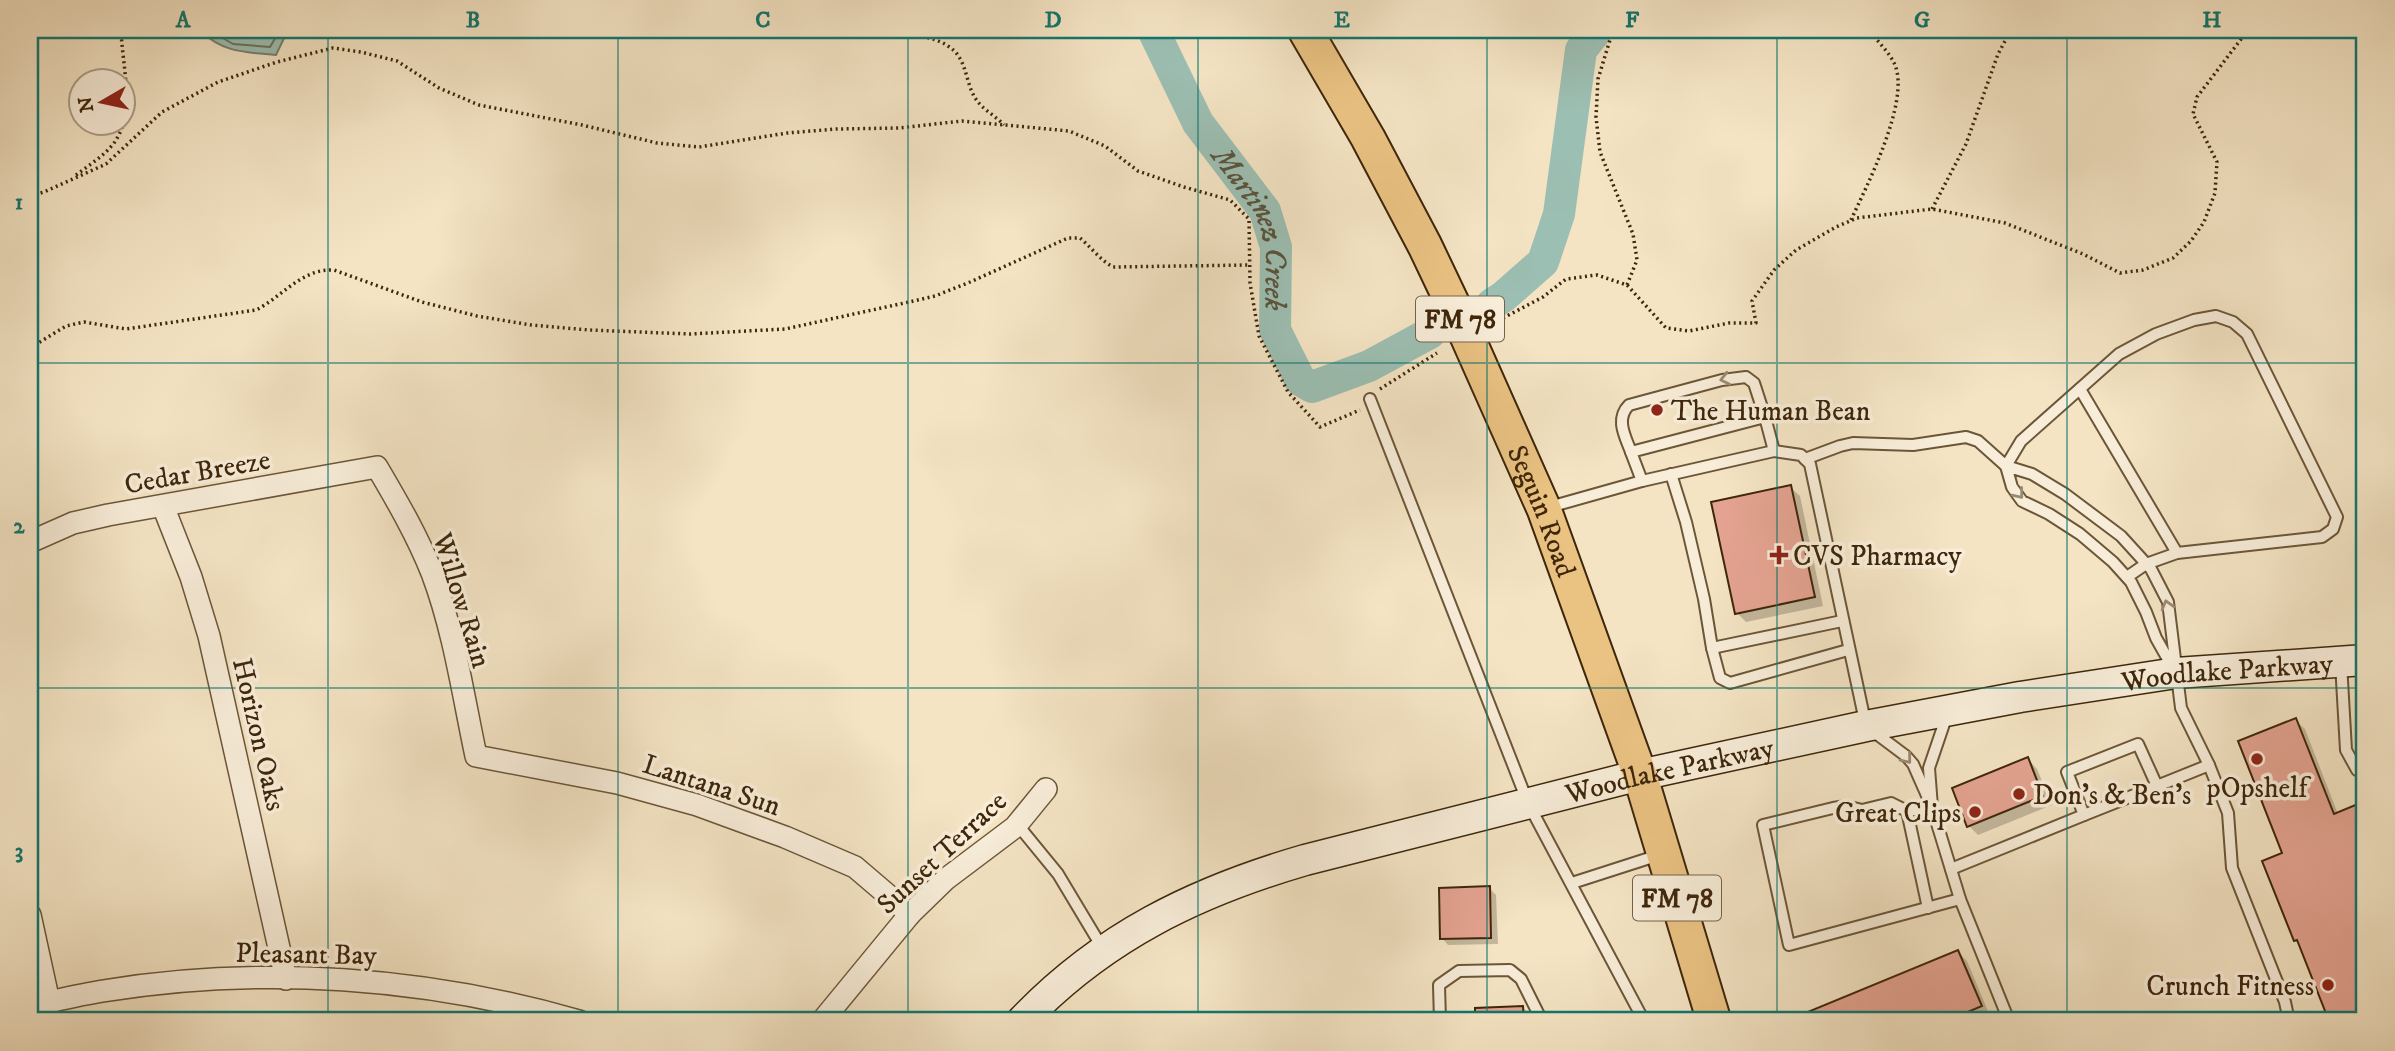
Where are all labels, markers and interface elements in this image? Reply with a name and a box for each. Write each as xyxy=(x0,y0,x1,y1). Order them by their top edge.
text: A xyxy=(175,6,192,35)
text: B xyxy=(466,6,480,35)
text: C xyxy=(755,6,771,35)
text: D xyxy=(1044,6,1062,35)
text: E xyxy=(1334,6,1350,35)
text: F xyxy=(1625,6,1640,35)
text: G xyxy=(1914,6,1930,35)
text: H xyxy=(2202,6,2222,35)
north arrow xyxy=(66,66,136,136)
text: N xyxy=(74,95,99,114)
water label: Martinez Creek xyxy=(1201,138,1293,311)
text: 1 xyxy=(15,188,23,217)
road number: FM 78 xyxy=(1416,296,1504,342)
one-way arrow xyxy=(1719,371,1731,386)
place label: The Human Bean xyxy=(1671,394,1871,429)
marker: The Human Bean xyxy=(1649,402,1665,418)
street label: Seguin Road xyxy=(1499,440,1583,582)
street label: Cedar Breeze xyxy=(122,442,273,503)
one-way arrow xyxy=(2010,486,2023,498)
text: 2 xyxy=(13,512,25,541)
street label: Willow Rain xyxy=(424,528,499,673)
place label: CVS Pharmacy xyxy=(1793,539,1962,574)
marker: CVS Pharmacy xyxy=(1771,547,1787,563)
one-way arrow xyxy=(2161,600,2175,612)
street label: Woodlake Parkway xyxy=(2118,646,2335,700)
street label: Horizon Oaks xyxy=(224,655,293,814)
street label: Woodlake Parkway xyxy=(1561,730,1778,812)
street label: Lantana Sun xyxy=(638,747,785,824)
marker: pOpshelf xyxy=(2249,751,2265,767)
one-way arrow xyxy=(1899,752,1912,764)
place label: pOpshelf xyxy=(2206,771,2311,806)
place label: Don's & Ben's xyxy=(2033,778,2191,813)
street label: Sunset Terrace xyxy=(870,784,1014,922)
marker: Don's & Ben's xyxy=(2011,786,2027,802)
place label: Great Clips xyxy=(1835,796,1961,831)
marker: Great Clips xyxy=(1967,804,1983,820)
text: 3 xyxy=(15,837,23,866)
road number: FM 78 xyxy=(1633,876,1721,920)
street label: Pleasant Bay xyxy=(235,936,378,973)
place label: Crunch Fitness xyxy=(2146,969,2314,1004)
marker: Crunch Fitness xyxy=(2320,977,2336,993)

